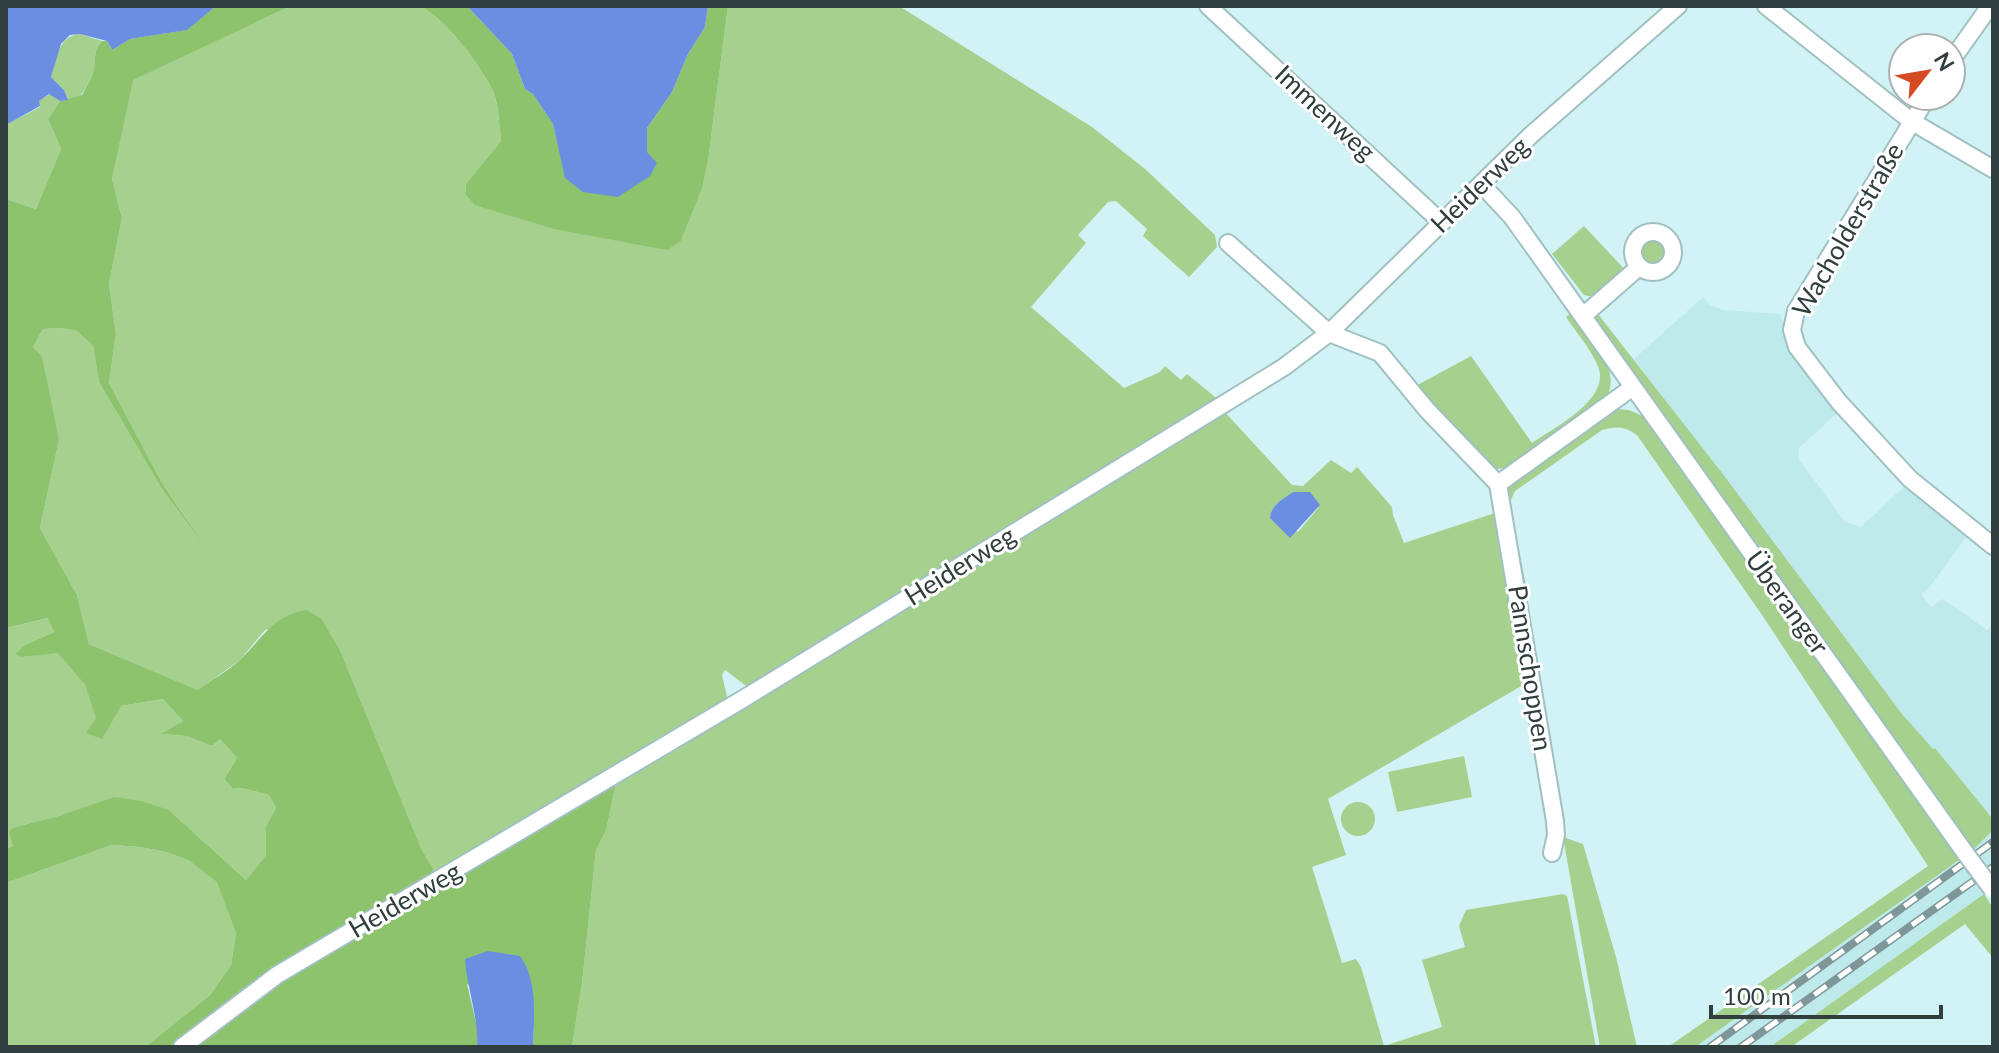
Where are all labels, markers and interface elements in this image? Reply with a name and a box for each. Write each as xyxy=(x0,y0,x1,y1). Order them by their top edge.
north arrow xyxy=(1887,32,1967,112)
text: N xyxy=(1929,47,1961,76)
street label: Immenweg xyxy=(1269,58,1382,167)
street label: Heiderweg xyxy=(1423,129,1535,239)
street label: Wacholderstraße xyxy=(1784,137,1910,322)
street label: Heiderweg xyxy=(898,519,1021,612)
street label: Überanger xyxy=(1739,544,1836,661)
street label: Pannschoppen xyxy=(1502,583,1560,753)
street label: Heiderweg xyxy=(343,854,466,944)
scale bar xyxy=(1711,969,1941,1019)
text: 100 m xyxy=(1723,981,1791,1010)

